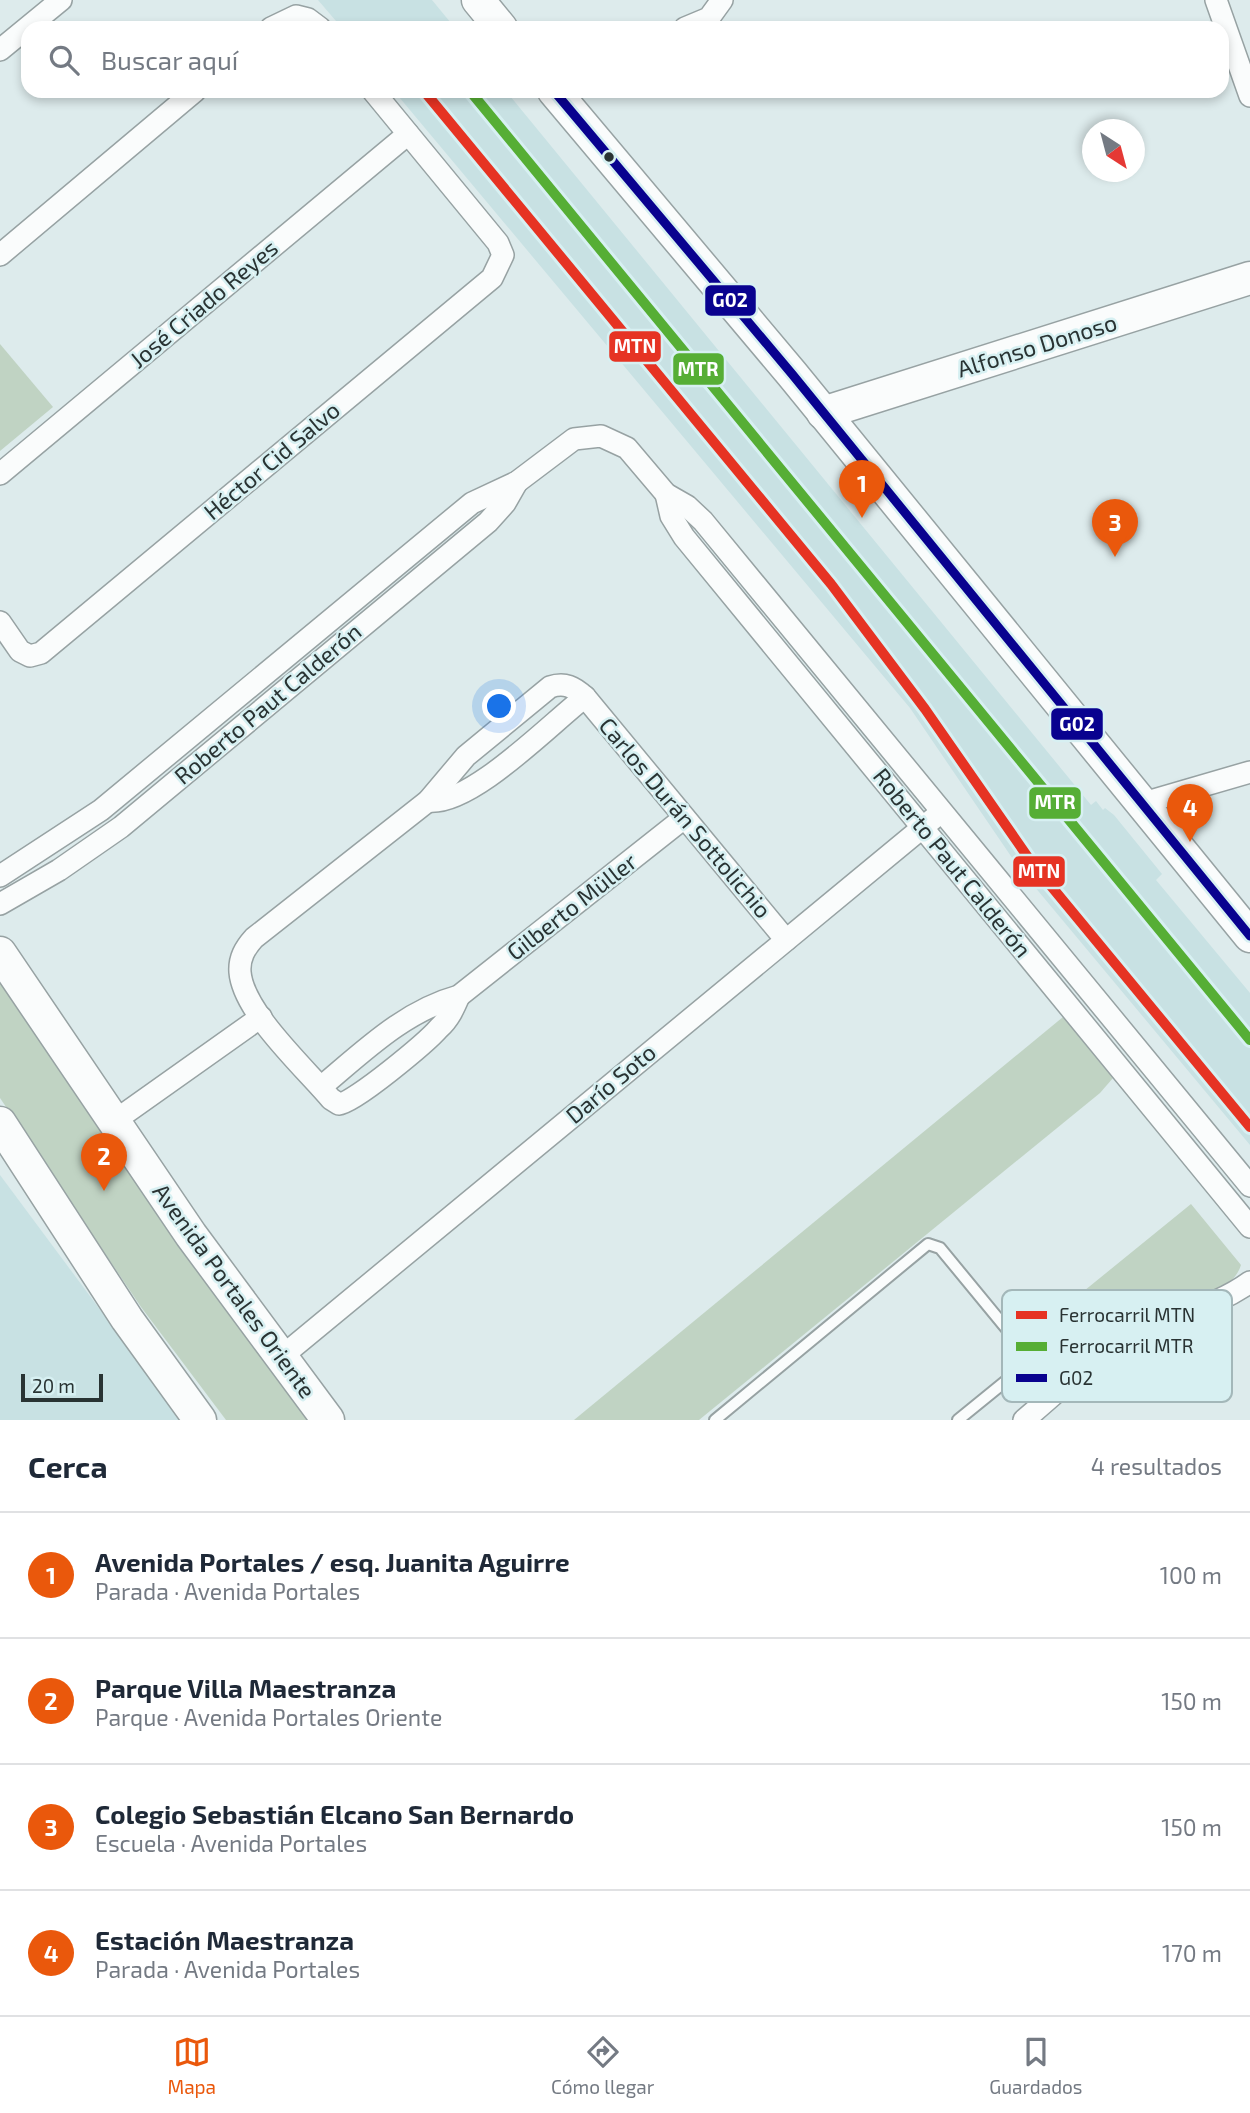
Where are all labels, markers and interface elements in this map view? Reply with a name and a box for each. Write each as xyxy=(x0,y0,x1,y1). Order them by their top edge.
search box xyxy=(21,21,1229,98)
icon: search xyxy=(45,41,83,79)
text: Buscar aquí xyxy=(101,44,238,75)
north arrow xyxy=(1082,119,1145,182)
unlabelled marker xyxy=(602,150,616,164)
street label: José Criado Reyes xyxy=(124,233,283,373)
line badge: G02 xyxy=(704,284,757,317)
text: G02 xyxy=(712,288,748,311)
street label: Alfonso Donoso xyxy=(954,307,1120,383)
line badge: MTN xyxy=(608,330,662,363)
text: MTN xyxy=(614,334,656,357)
line badge: MTR xyxy=(672,352,725,386)
text: MTR xyxy=(677,357,719,380)
street label: Héctor Cid Salvo xyxy=(198,395,345,525)
pin: 1 xyxy=(839,460,885,518)
pin: 3 xyxy=(1092,499,1138,557)
street label: Roberto Paut Calderón xyxy=(168,617,367,790)
your location xyxy=(482,689,516,723)
line badge: G02 xyxy=(1050,707,1104,741)
street label: Carlos Durán Sottolichio xyxy=(594,712,778,923)
text: G02 xyxy=(1059,712,1095,735)
street label: Roberto Paut Calderón xyxy=(868,762,1038,963)
pin: 4 xyxy=(1167,784,1213,842)
line badge: MTR xyxy=(1028,786,1082,820)
text: MTR xyxy=(1034,790,1076,813)
street label: Gilberto Müller xyxy=(501,847,642,966)
line badge: MTN xyxy=(1012,855,1066,888)
text: MTN xyxy=(1018,859,1060,882)
street label: Darío Soto xyxy=(560,1038,661,1129)
pin: 2 xyxy=(81,1133,127,1191)
street label: Avenida Portales Oriente xyxy=(148,1178,322,1403)
legend xyxy=(1002,1290,1232,1402)
text: Ferrocarril MTN xyxy=(1059,1303,1195,1326)
text: Ferrocarril MTR xyxy=(1059,1334,1193,1357)
text: G02 xyxy=(1059,1366,1093,1389)
scale bar xyxy=(21,1371,103,1403)
text: 20 m xyxy=(32,1374,75,1397)
text: Cerca xyxy=(28,1448,108,1484)
text: 4 resultados xyxy=(1091,1452,1222,1480)
text: Avenida Portales / esq. Juanita Aguirre xyxy=(95,1546,570,1577)
text: 1 xyxy=(46,1561,56,1589)
text: 100 m xyxy=(1160,1561,1222,1589)
text: Parada · Avenida Portales xyxy=(95,1577,360,1605)
text: Parque Villa Maestranza xyxy=(95,1672,396,1703)
text: 2 xyxy=(44,1687,58,1715)
text: 150 m xyxy=(1161,1687,1222,1715)
text: Parque · Avenida Portales Oriente xyxy=(95,1703,442,1731)
text: Colegio Sebastián Elcano San Bernardo xyxy=(95,1798,574,1829)
text: 3 xyxy=(44,1813,58,1841)
text: 150 m xyxy=(1161,1813,1222,1841)
text: Escuela · Avenida Portales xyxy=(95,1829,367,1857)
text: Estación Maestranza xyxy=(95,1924,354,1955)
text: 4 xyxy=(44,1939,58,1967)
text: 170 m xyxy=(1162,1939,1222,1967)
text: Parada · Avenida Portales xyxy=(95,1955,360,1983)
tab: Mapa xyxy=(167,2033,216,2098)
tab: Cómo llegar xyxy=(551,2033,654,2098)
tab: Guardados xyxy=(989,2033,1083,2098)

